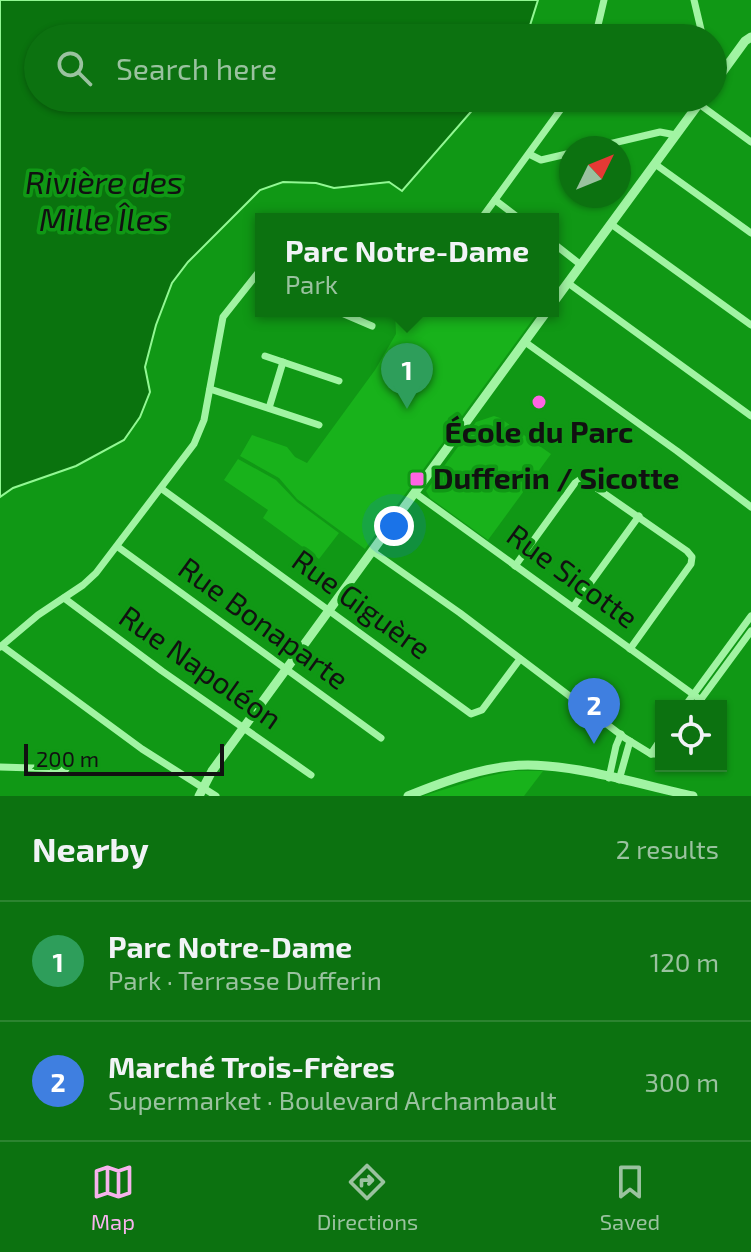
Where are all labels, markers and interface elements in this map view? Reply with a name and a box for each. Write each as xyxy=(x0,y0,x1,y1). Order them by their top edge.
search box xyxy=(24,24,727,112)
icon: search xyxy=(52,46,96,90)
text: Search here xyxy=(116,50,277,86)
north arrow xyxy=(559,136,631,208)
water label: Rivière des Mille Îles xyxy=(25,162,183,237)
popup xyxy=(255,213,559,317)
text: Parc Notre-Dame xyxy=(285,232,529,268)
text: Park xyxy=(285,268,338,299)
pin: 1 xyxy=(381,343,433,409)
marker: École du Parc xyxy=(530,393,548,411)
place label: École du Parc xyxy=(445,413,633,449)
place label: Dufferin / Sicotte xyxy=(433,459,679,495)
marker: Dufferin / Sicotte xyxy=(408,470,426,488)
your location xyxy=(374,506,414,546)
street label: Rue Sicotte xyxy=(501,516,646,635)
street label: Rue Giguère xyxy=(286,541,438,666)
street label: Rue Bonaparte xyxy=(172,549,356,696)
street label: Rue Napoléon xyxy=(113,597,289,736)
pin: 2 xyxy=(568,678,620,744)
map controls xyxy=(655,700,727,772)
button: locate xyxy=(655,700,727,772)
scale bar xyxy=(24,740,224,776)
text: 200 m xyxy=(36,745,99,771)
text: Nearby xyxy=(32,828,149,869)
text: 2 results xyxy=(616,833,719,864)
text: Parc Notre-Dame xyxy=(108,928,352,964)
text: 1 xyxy=(52,946,64,977)
text: 120 m xyxy=(650,946,719,977)
text: Park · Terrasse Dufferin xyxy=(108,964,382,995)
text: Marché Trois-Frères xyxy=(108,1048,395,1084)
text: 2 xyxy=(50,1066,66,1097)
text: 300 m xyxy=(645,1066,719,1097)
text: Supermarket · Boulevard Archambault xyxy=(108,1084,557,1115)
tab: Map xyxy=(91,1160,135,1234)
tab: Directions xyxy=(317,1160,418,1234)
tab: Saved xyxy=(600,1160,660,1234)

